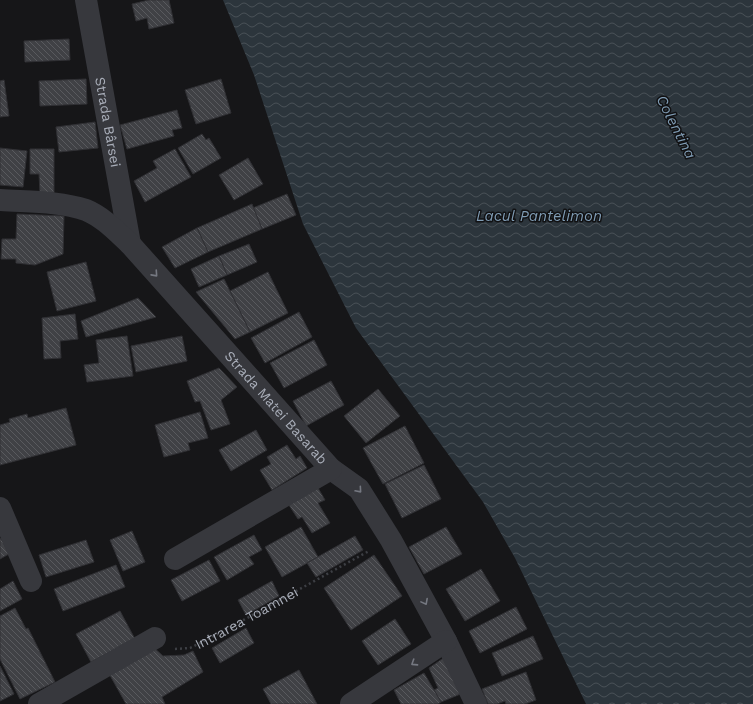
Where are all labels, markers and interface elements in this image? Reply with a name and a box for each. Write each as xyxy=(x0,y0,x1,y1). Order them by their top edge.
street label: Strada Bârsei xyxy=(92,76,124,168)
water label: Colentina xyxy=(652,92,700,162)
water label: Lacul Pantelimon xyxy=(476,207,602,225)
one-way arrow xyxy=(151,269,158,276)
street label: Strada Matei Basarab xyxy=(221,348,331,467)
one-way arrow xyxy=(354,486,361,493)
street label: Intrarea Toamnei xyxy=(192,584,301,652)
one-way arrow xyxy=(420,598,428,605)
one-way arrow xyxy=(411,658,418,666)

